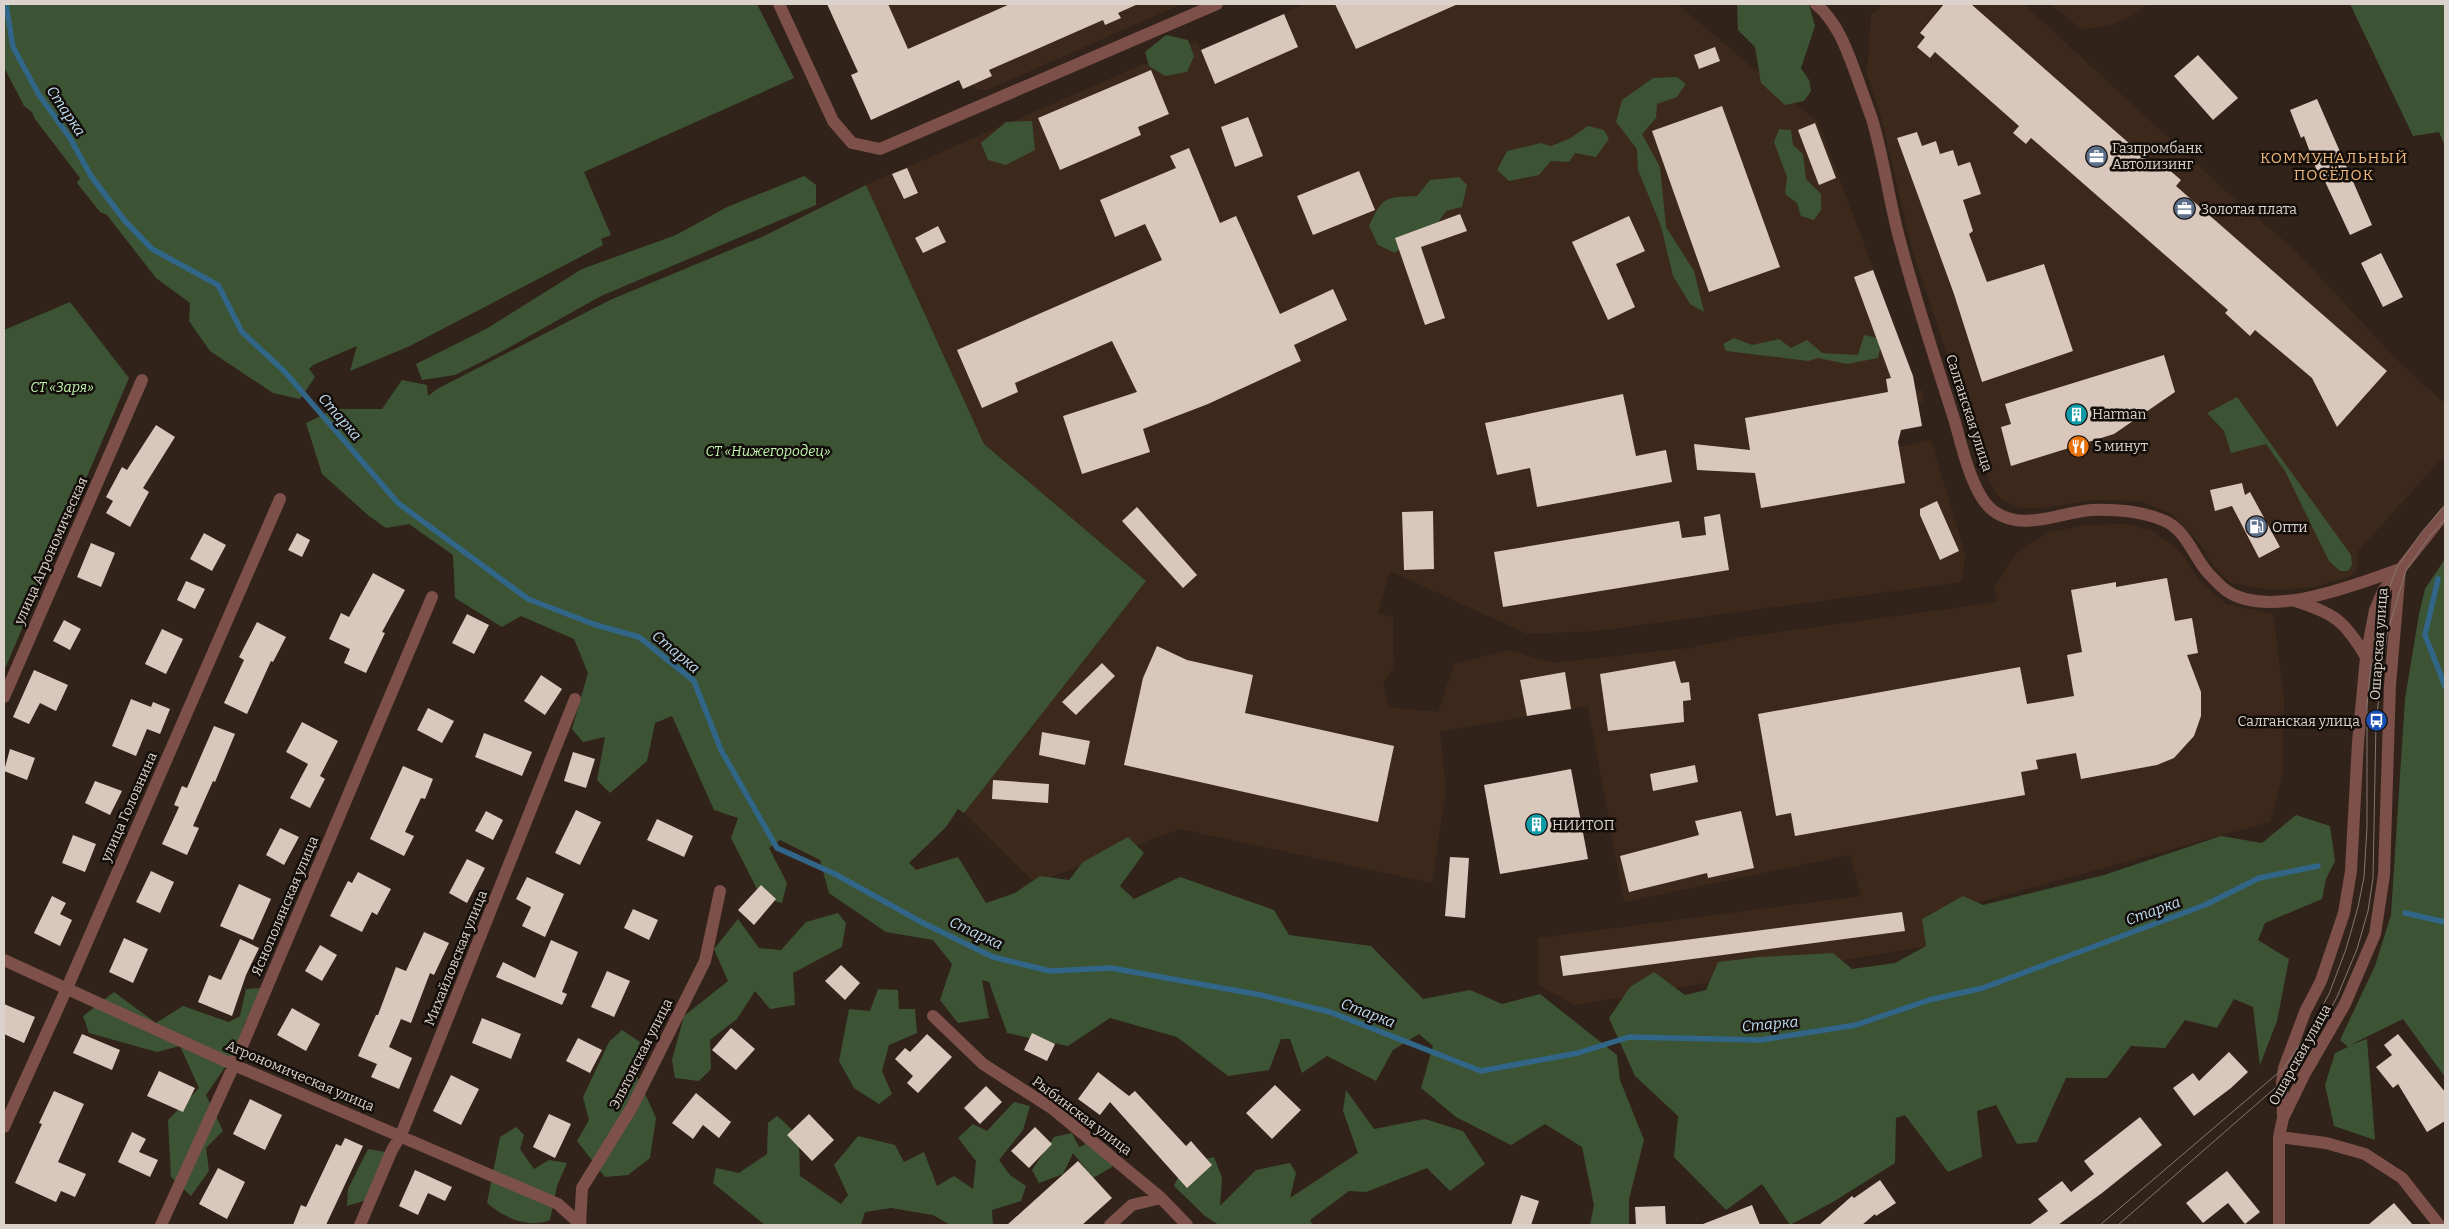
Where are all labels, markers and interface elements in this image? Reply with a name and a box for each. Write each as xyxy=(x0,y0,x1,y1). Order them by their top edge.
water label: Старка xyxy=(43,82,89,140)
place label: Газпромбанк Автолизинг xyxy=(2112,140,2203,173)
office icon: Газпромбанк Автолизинг xyxy=(2084,144,2108,168)
district label: КОММУНАЛЬНЫЙ ПОСЁЛОК xyxy=(2260,149,2408,184)
office icon: Золотая плата xyxy=(2173,197,2197,221)
place label: Золотая плата xyxy=(2201,201,2297,218)
street label: Салганская улица xyxy=(1942,352,1996,474)
park label: СТ «Заря» xyxy=(30,379,94,396)
water label: Старка xyxy=(315,390,365,444)
building icon: Harman xyxy=(2064,402,2088,426)
place label: Harman xyxy=(2092,406,2147,423)
restaurant icon: 5 минут xyxy=(2066,434,2090,458)
place label: 5 минут xyxy=(2094,438,2148,455)
park label: СТ «Нижегородец» xyxy=(706,443,830,460)
street label: улица Агрономическая xyxy=(10,474,91,628)
fuel station icon: Опти xyxy=(2244,515,2268,539)
place label: Опти xyxy=(2272,519,2308,536)
street label: Ошарская улица xyxy=(2367,587,2391,701)
water label: Старка xyxy=(648,627,704,677)
bus stop icon: Салганская улица xyxy=(2364,709,2388,733)
place label: Салганская улица xyxy=(2238,713,2360,730)
street label: улица Головнина xyxy=(97,749,161,865)
building icon: НИИТОП xyxy=(1524,813,1548,837)
place label: НИИТОП xyxy=(1552,817,1615,834)
street label: Яснополянская улица xyxy=(248,833,322,978)
street label: Михайловская улица xyxy=(421,887,491,1028)
water label: Старка xyxy=(2123,893,2183,929)
water label: Старка xyxy=(946,913,1006,953)
water label: Старка xyxy=(1338,994,1398,1032)
street label: Эльтонская улица xyxy=(606,995,676,1112)
street label: Ошарская улица xyxy=(2265,1001,2335,1108)
water label: Старка xyxy=(1741,1013,1799,1035)
street label: Агрономическая улица xyxy=(223,1037,377,1115)
street label: Рыбинская улица xyxy=(1029,1073,1135,1159)

